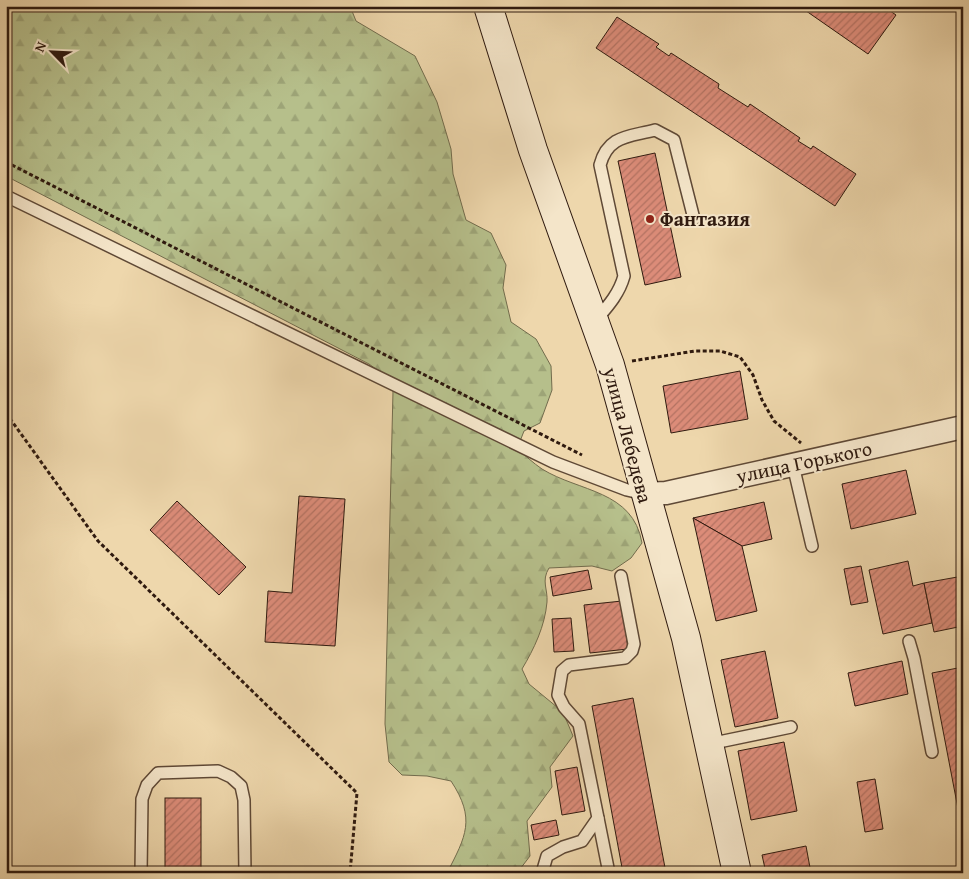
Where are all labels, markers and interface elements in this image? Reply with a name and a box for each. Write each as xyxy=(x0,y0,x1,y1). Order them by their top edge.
north arrow xyxy=(28,28,78,78)
text: N xyxy=(29,38,51,55)
place label: Фантазия xyxy=(660,204,750,233)
marker: Фантазия xyxy=(644,213,656,225)
street label: улица Лебедева xyxy=(596,363,661,507)
street label: улица Горького xyxy=(732,433,874,490)

